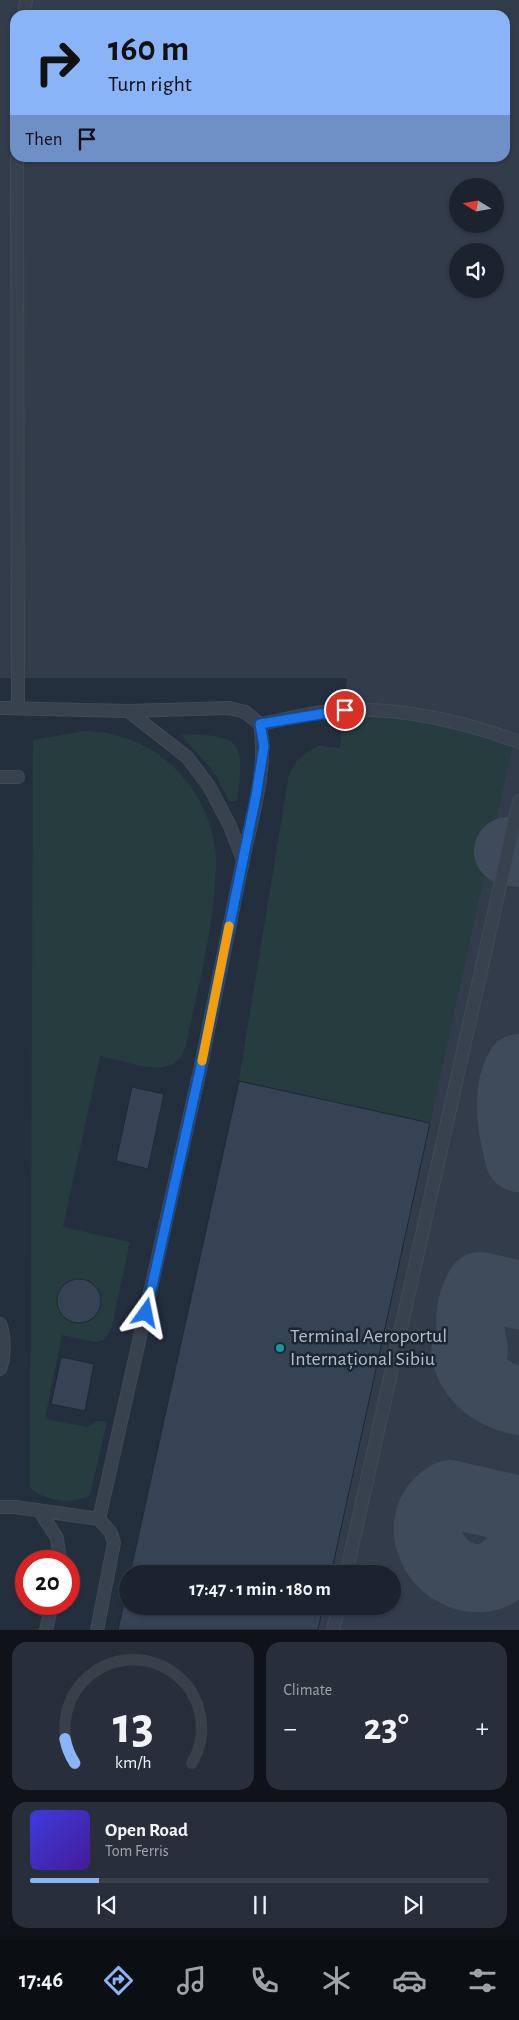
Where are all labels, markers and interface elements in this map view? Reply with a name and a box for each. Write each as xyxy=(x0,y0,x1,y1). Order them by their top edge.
icon: right xyxy=(25,30,90,95)
text: 160 m xyxy=(108,32,189,67)
text: Turn right xyxy=(108,73,192,95)
icon: arrive xyxy=(73,125,101,153)
text: Then xyxy=(25,130,63,149)
north arrow xyxy=(449,178,504,232)
map controls xyxy=(449,178,504,298)
button: sound xyxy=(449,243,504,298)
pin xyxy=(324,689,366,731)
icon: arrive xyxy=(331,696,359,724)
position arrow xyxy=(119,1286,171,1338)
place label: Terminal Aeroportul Internațional Sibiu xyxy=(290,1326,447,1370)
marker: Terminal Aeroportul Internațional Sibiu xyxy=(274,1342,286,1354)
speed limit sign: 20 xyxy=(15,1550,80,1615)
text: 17:47 · 1 min · 180 m xyxy=(189,1580,331,1599)
text: Climate xyxy=(284,1682,332,1698)
text: 13 xyxy=(112,1700,153,1752)
text: 23° xyxy=(364,1709,409,1747)
text: − xyxy=(284,1715,297,1743)
text: + xyxy=(476,1715,489,1743)
text: km/h xyxy=(114,1754,151,1772)
text: Open Road xyxy=(105,1821,188,1840)
text: Tom Ferris xyxy=(105,1843,169,1859)
icon: previous xyxy=(93,1891,121,1919)
icon: pause xyxy=(246,1891,274,1919)
icon: next xyxy=(399,1891,427,1919)
icon: directions xyxy=(101,1963,136,1998)
icon: music xyxy=(174,1963,209,1998)
icon: phone xyxy=(247,1963,282,1998)
icon: climate xyxy=(319,1963,354,1998)
icon: car xyxy=(392,1963,427,1998)
icon: filters xyxy=(465,1963,500,1998)
text: 17:46 xyxy=(19,1969,63,1991)

